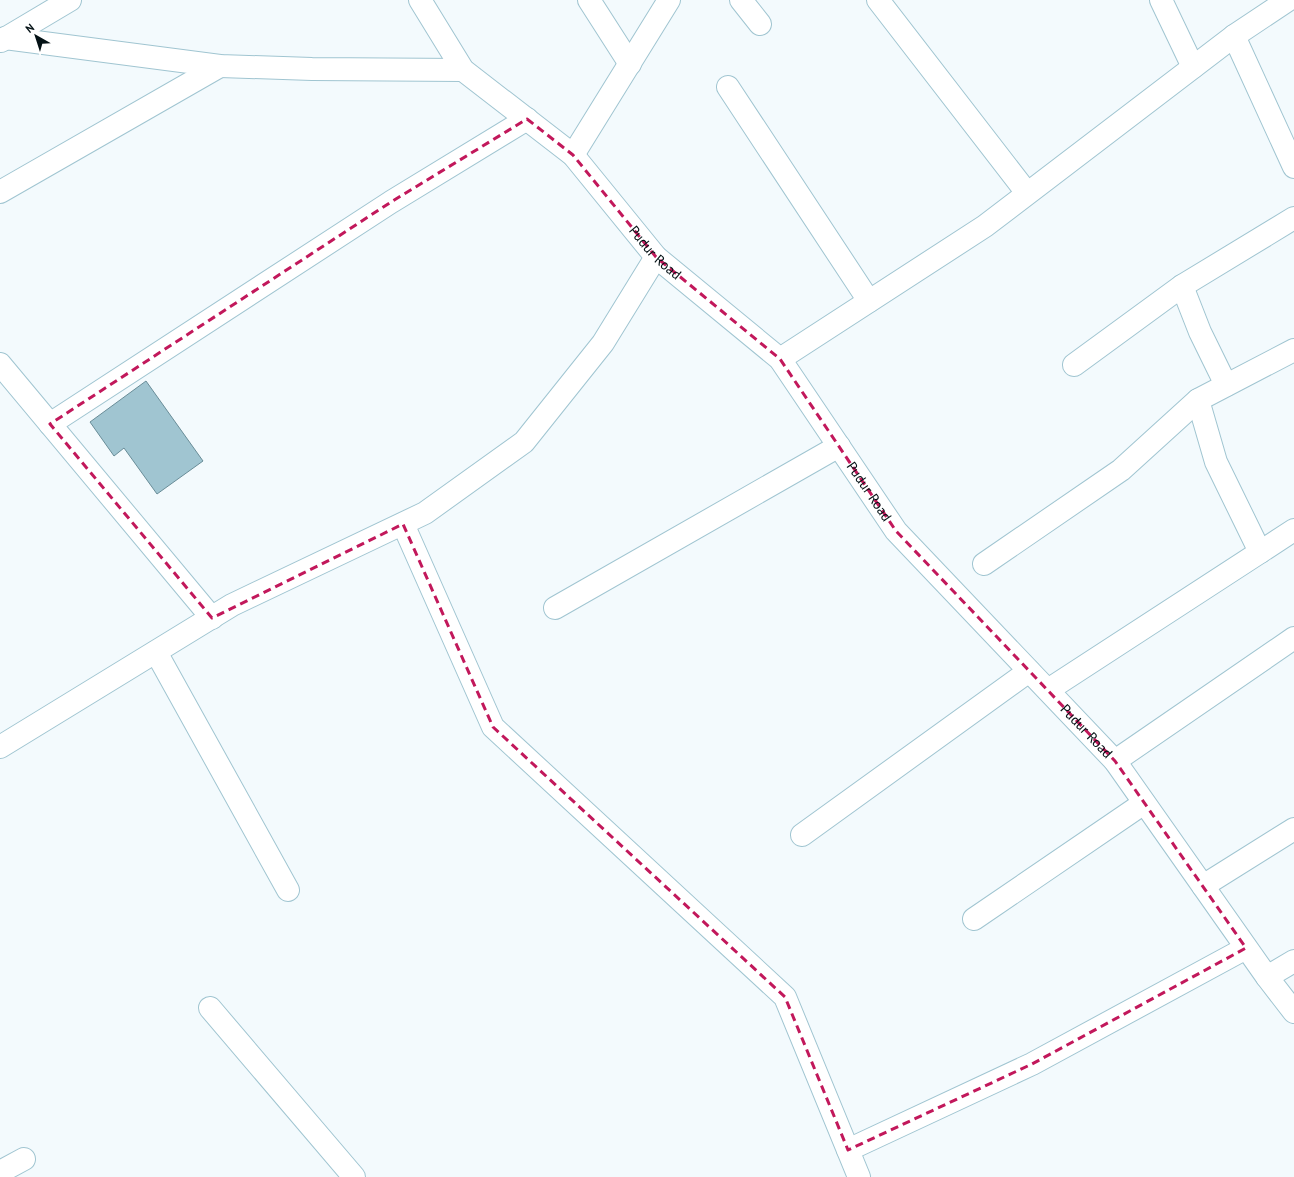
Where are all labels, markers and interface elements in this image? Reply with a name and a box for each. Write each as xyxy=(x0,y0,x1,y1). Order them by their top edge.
north arrow xyxy=(16,16,56,56)
text: N xyxy=(22,21,37,36)
street label: Pudur Road xyxy=(625,222,685,283)
street label: Pudur Road xyxy=(843,458,896,525)
street label: Pudur Road xyxy=(1057,700,1117,762)

